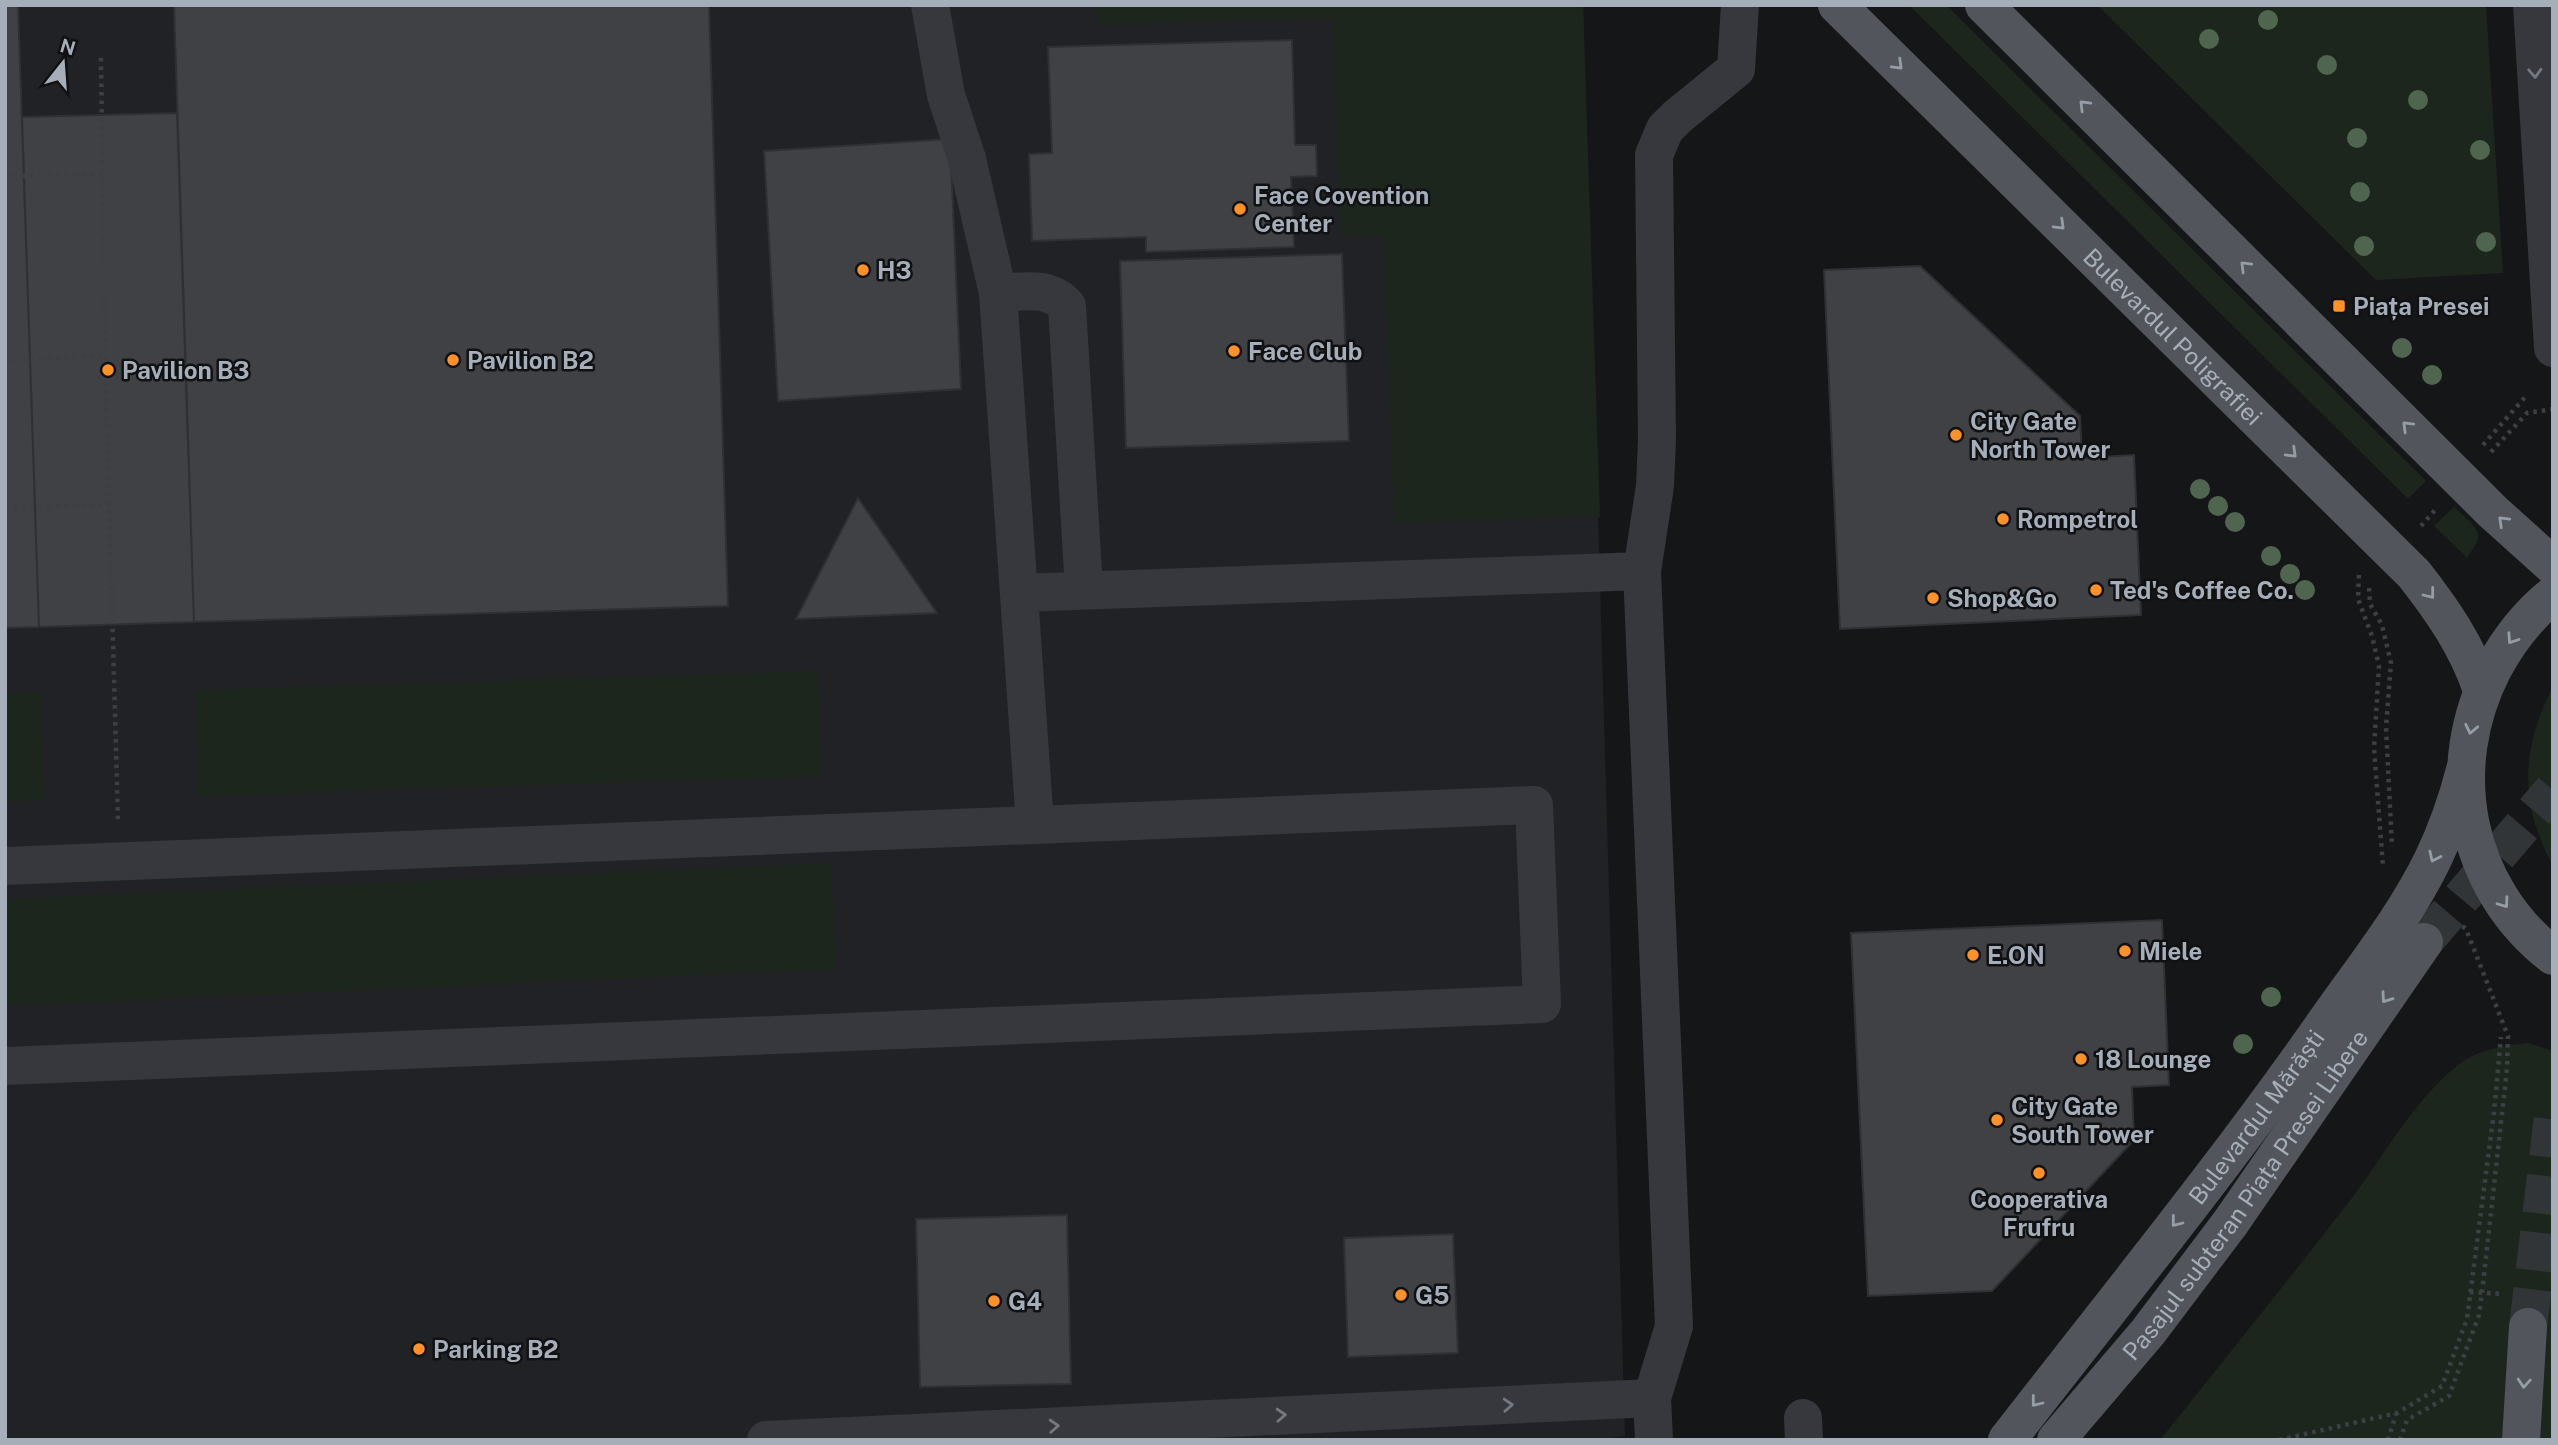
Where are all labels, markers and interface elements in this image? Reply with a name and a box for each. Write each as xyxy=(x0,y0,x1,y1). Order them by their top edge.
north arrow xyxy=(28,28,98,98)
text: N xyxy=(58,34,78,59)
one-way arrow xyxy=(1890,57,1903,70)
one-way arrow xyxy=(2528,68,2543,79)
one-way arrow xyxy=(2080,101,2092,113)
place label: Face Covention Center xyxy=(1254,181,1429,237)
marker: Face Covention Center xyxy=(1232,201,1248,217)
one-way arrow xyxy=(2052,216,2065,229)
street label: Bulevardul Poligrafiei xyxy=(2078,242,2268,430)
place label: H3 xyxy=(877,256,911,284)
one-way arrow xyxy=(2241,261,2254,274)
marker: H3 xyxy=(855,262,871,278)
place label: Piața Presei xyxy=(2353,292,2489,321)
marker: Piața Presei xyxy=(2331,298,2347,314)
place label: Face Club xyxy=(1248,337,1362,365)
marker: Face Club xyxy=(1226,343,1242,359)
place label: Pavilion B2 xyxy=(467,346,594,374)
marker: Pavilion B2 xyxy=(445,352,461,368)
place label: Pavilion B3 xyxy=(122,356,249,384)
marker: Pavilion B3 xyxy=(100,362,116,378)
place label: City Gate North Tower xyxy=(1970,407,2110,463)
one-way arrow xyxy=(2402,421,2415,434)
marker: City Gate North Tower xyxy=(1948,427,1964,443)
one-way arrow xyxy=(2284,445,2297,458)
place label: Rompetrol xyxy=(2017,505,2138,533)
marker: Rompetrol xyxy=(1995,511,2011,527)
one-way arrow xyxy=(2498,517,2511,530)
place label: Ted's Coffee Co. xyxy=(2110,576,2294,604)
marker: Ted's Coffee Co. xyxy=(2088,582,2104,598)
place label: Shop&Go xyxy=(1947,584,2057,612)
one-way arrow xyxy=(2422,587,2435,599)
marker: Shop&Go xyxy=(1925,590,1941,606)
one-way arrow xyxy=(2508,631,2520,644)
one-way arrow xyxy=(2465,723,2480,735)
one-way arrow xyxy=(2428,850,2442,862)
one-way arrow xyxy=(2496,896,2508,908)
place label: Miele xyxy=(2139,937,2202,965)
place label: E.ON xyxy=(1987,941,2045,969)
marker: Miele xyxy=(2117,943,2133,959)
marker: E.ON xyxy=(1965,947,1981,963)
one-way arrow xyxy=(2382,990,2394,1003)
street label: Pasajul subteran Piața Presei Libere xyxy=(2117,1024,2373,1366)
street label: Bulevardul Mărăști xyxy=(2182,1024,2330,1210)
place label: 18 Lounge xyxy=(2095,1045,2211,1073)
marker: 18 Lounge xyxy=(2073,1051,2089,1067)
place label: City Gate South Tower xyxy=(2011,1092,2154,1148)
marker: City Gate South Tower xyxy=(1989,1112,2005,1128)
marker: Cooperativa Frufru xyxy=(2031,1165,2047,1181)
place label: Cooperativa Frufru xyxy=(1970,1185,2108,1241)
one-way arrow xyxy=(2171,1215,2184,1227)
place label: G5 xyxy=(1415,1281,1449,1309)
place label: G4 xyxy=(1008,1287,1042,1315)
marker: G5 xyxy=(1393,1287,1409,1303)
marker: G4 xyxy=(986,1293,1002,1309)
place label: Parking B2 xyxy=(433,1335,559,1363)
marker: Parking B2 xyxy=(411,1341,427,1357)
one-way arrow xyxy=(2517,1378,2532,1389)
one-way arrow xyxy=(2032,1394,2045,1407)
one-way arrow xyxy=(1503,1397,1514,1412)
one-way arrow xyxy=(1276,1408,1287,1423)
one-way arrow xyxy=(1049,1419,1060,1434)

